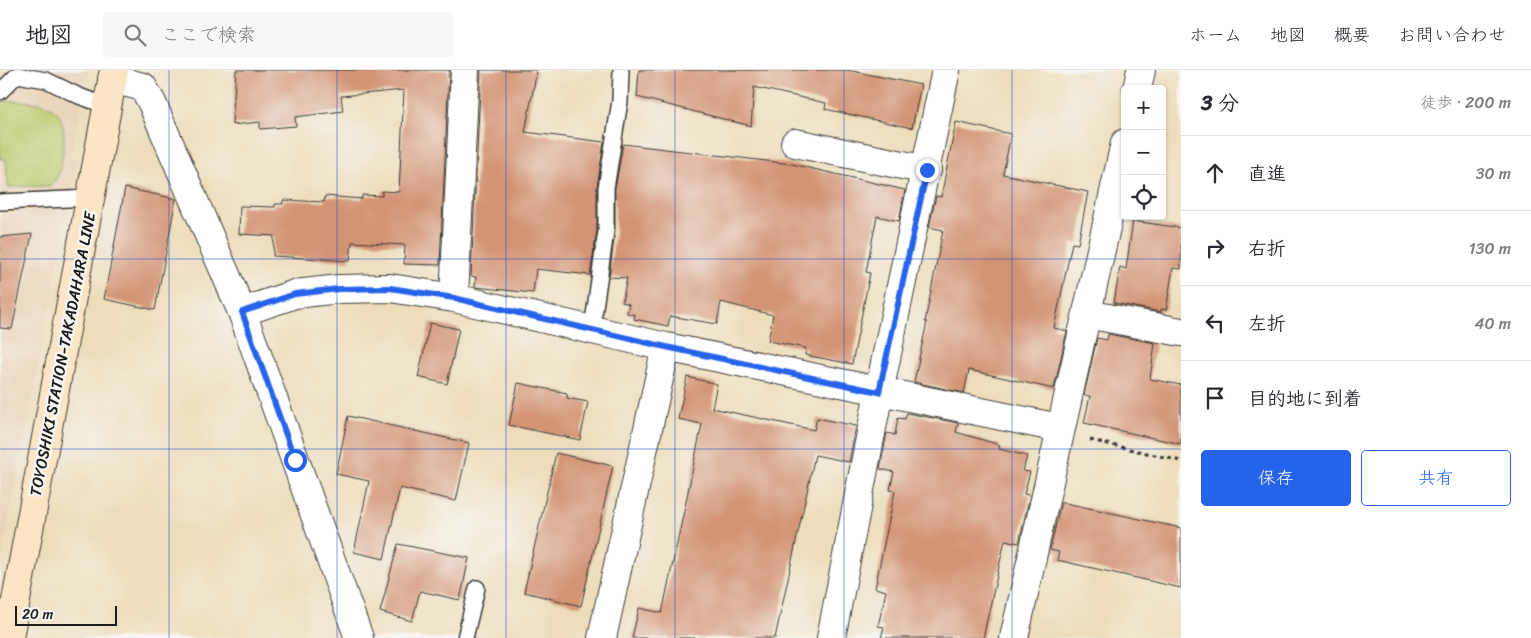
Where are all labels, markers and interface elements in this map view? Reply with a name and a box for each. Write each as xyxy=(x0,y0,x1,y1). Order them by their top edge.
search box xyxy=(103,12,453,57)
text: 地図 xyxy=(25,14,73,56)
text: ここで検索 xyxy=(161,18,256,51)
text: ホーム xyxy=(1189,19,1242,51)
text: 地図 xyxy=(1270,19,1306,51)
text: 概要 xyxy=(1334,19,1370,51)
text: お問い合わせ xyxy=(1398,19,1506,51)
icon: search xyxy=(121,21,149,49)
text: 3 分 xyxy=(1201,84,1239,122)
map controls xyxy=(1121,85,1166,220)
button: + xyxy=(1121,85,1166,130)
text: 徒歩 · 200 m xyxy=(1420,88,1511,117)
button: − xyxy=(1121,130,1166,175)
text: 直進 xyxy=(1248,157,1286,190)
route end xyxy=(916,159,939,182)
icon: ahead xyxy=(1201,159,1229,187)
text: 30 m xyxy=(1476,159,1511,188)
button: locate xyxy=(1121,175,1166,220)
street label: TOYOSHIKI STATION-TAKADAHARA LINE xyxy=(21,208,105,499)
text: 右折 xyxy=(1248,232,1286,265)
icon: right xyxy=(1201,234,1229,262)
text: 130 m xyxy=(1469,234,1511,263)
text: 左折 xyxy=(1248,307,1286,340)
icon: left xyxy=(1201,309,1229,337)
text: 40 m xyxy=(1474,309,1511,338)
text: 目的地に到着 xyxy=(1248,382,1362,415)
icon: arrive xyxy=(1201,384,1229,412)
route start xyxy=(284,449,307,472)
button: 保存 xyxy=(1201,450,1351,506)
button: 共有 xyxy=(1361,450,1511,506)
text: 20 m xyxy=(22,602,53,627)
scale bar xyxy=(15,603,118,626)

